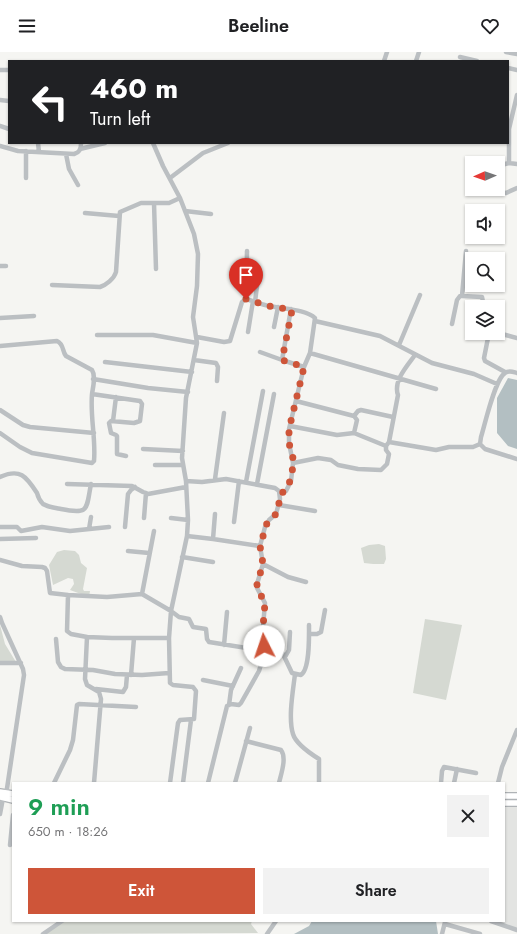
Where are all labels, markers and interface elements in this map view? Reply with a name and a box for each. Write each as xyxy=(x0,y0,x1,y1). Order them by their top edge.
text: Beeline xyxy=(228,13,289,39)
icon: menu xyxy=(16,15,38,37)
icon: heart xyxy=(479,15,501,37)
text: 460 m xyxy=(90,68,178,109)
icon: left xyxy=(24,76,76,128)
text: Turn left xyxy=(90,106,150,132)
north arrow xyxy=(465,156,505,196)
map controls xyxy=(465,156,505,340)
button: sound xyxy=(465,204,505,244)
button: search xyxy=(465,252,505,292)
pin xyxy=(229,258,263,299)
icon: arrive xyxy=(235,264,257,286)
button: layers xyxy=(465,300,505,340)
position arrow xyxy=(243,625,285,667)
text: 9 min xyxy=(28,789,90,824)
button: close xyxy=(447,795,489,837)
text: 650 m · 18:26 xyxy=(28,822,108,841)
button: Exit xyxy=(28,868,255,914)
button: Share xyxy=(263,868,489,914)

